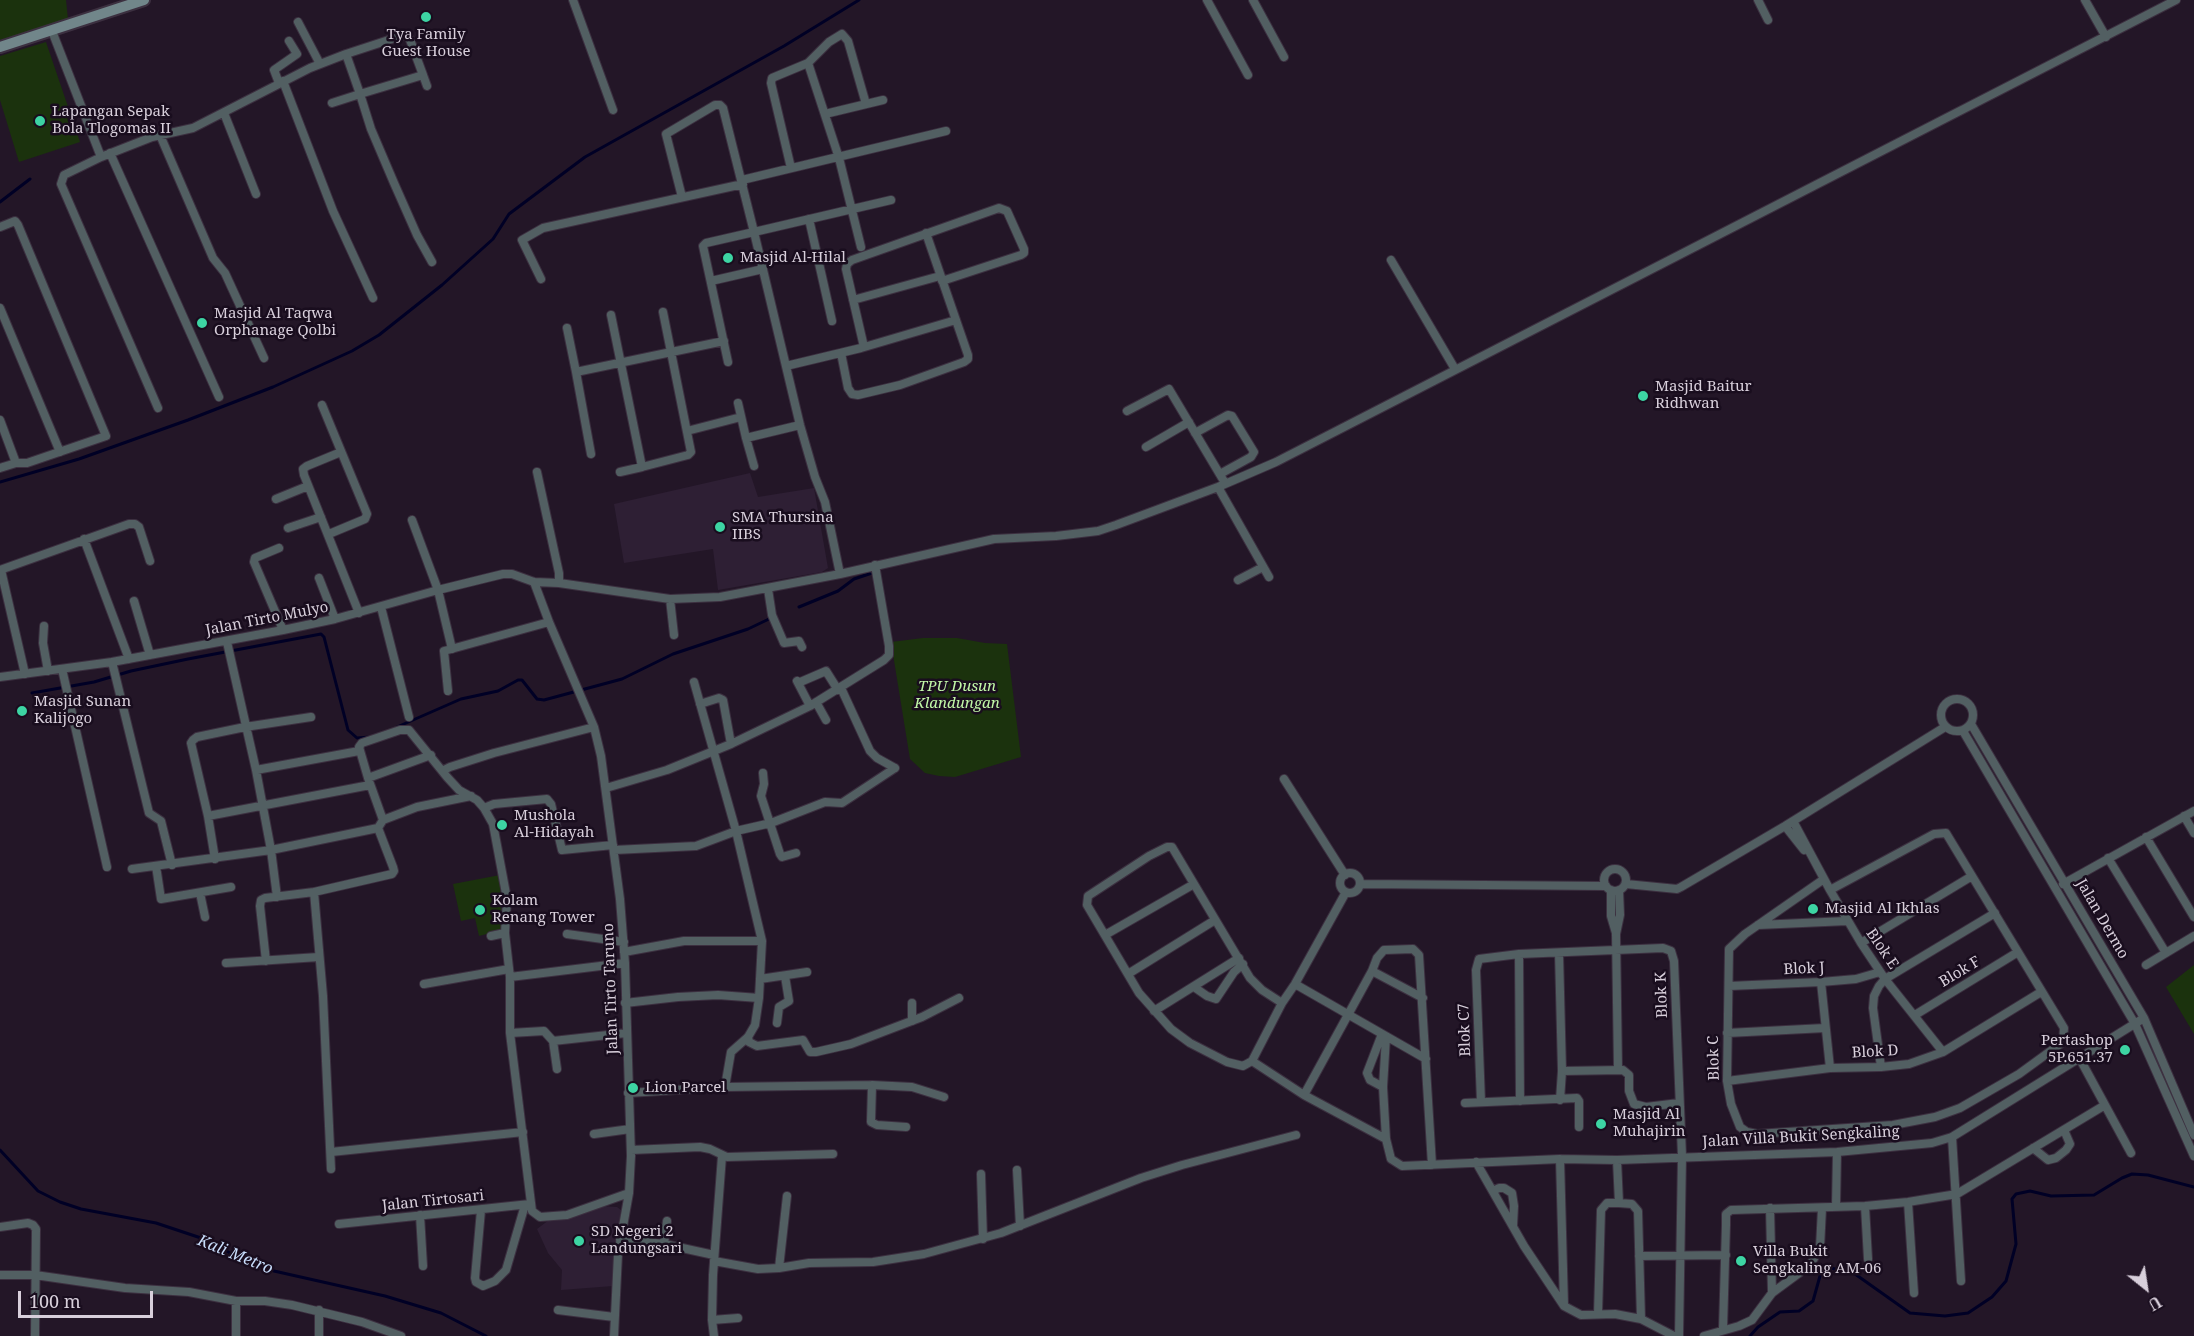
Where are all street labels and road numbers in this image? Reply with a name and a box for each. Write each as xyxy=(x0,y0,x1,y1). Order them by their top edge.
street label: Jalan Tirto Mulyo xyxy=(204,598,330,640)
street label: Jalan Dermo xyxy=(2072,876,2132,962)
street label: Jalan Tirto Taruno xyxy=(600,923,622,1055)
street label: Blok E xyxy=(1862,925,1902,973)
street label: Blok F xyxy=(1936,953,1984,991)
street label: Blok J xyxy=(1783,959,1825,979)
street label: Blok K xyxy=(1652,972,1672,1018)
street label: Blok C7 xyxy=(1455,1003,1475,1057)
street label: Blok C xyxy=(1705,1035,1723,1081)
street label: Blok D xyxy=(1851,1042,1899,1062)
street label: Jalan Villa Bukit Sengkaling xyxy=(1702,1123,1900,1151)
street label: Jalan Tirtosari xyxy=(381,1187,485,1215)

